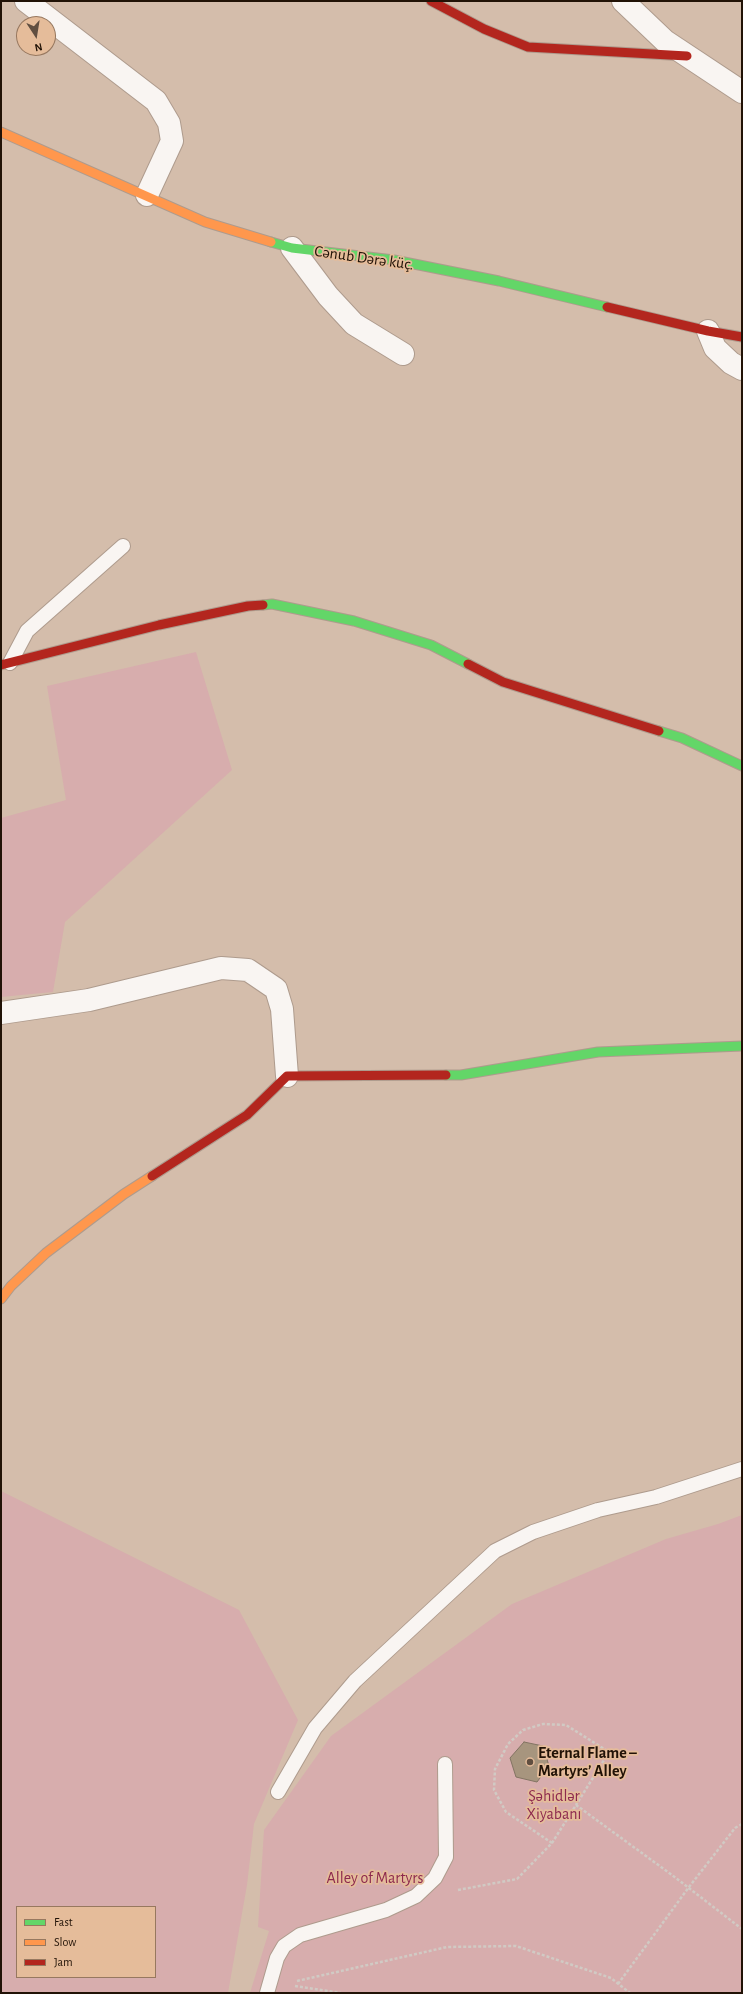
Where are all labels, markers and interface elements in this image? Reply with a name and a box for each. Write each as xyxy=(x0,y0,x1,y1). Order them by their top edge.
north arrow xyxy=(16,16,56,56)
text: N xyxy=(34,41,43,53)
street label: Cənub Dərə küç. xyxy=(313,242,415,274)
place label: Eternal Flame – Martyrs’ Alley xyxy=(538,1743,637,1781)
marker: Eternal Flame – Martyrs’ Alley xyxy=(525,1757,535,1767)
park label: Şəhidlər Xiyabanı xyxy=(527,1786,581,1824)
park label: Alley of Martyrs xyxy=(327,1868,423,1888)
legend xyxy=(16,1906,156,1978)
text: Fast xyxy=(54,1916,73,1928)
text: Slow xyxy=(54,1936,76,1948)
text: Jam xyxy=(54,1956,73,1968)

